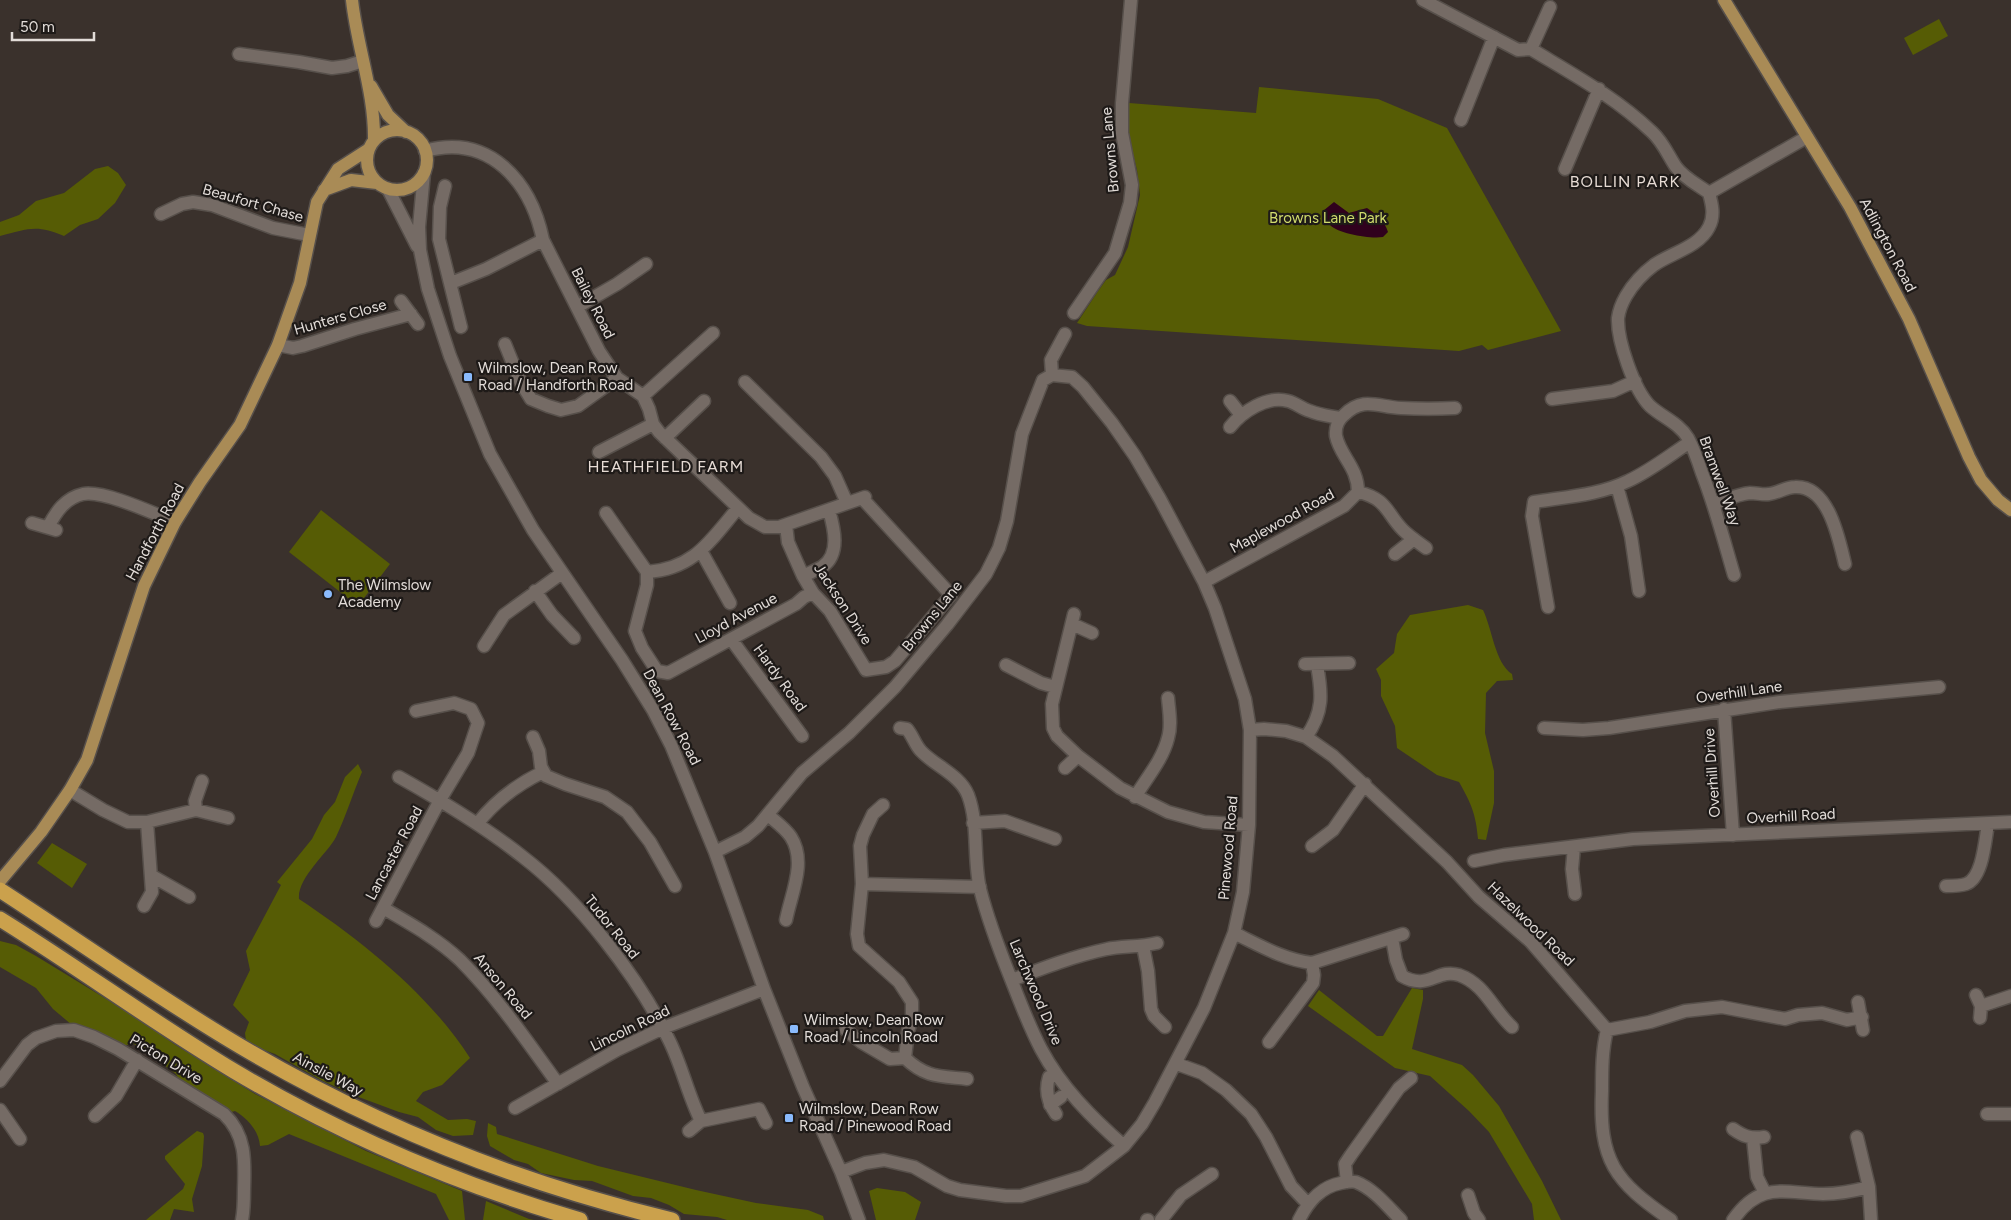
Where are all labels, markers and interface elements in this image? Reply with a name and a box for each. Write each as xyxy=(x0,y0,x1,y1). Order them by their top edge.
scale bar xyxy=(12,10,95,42)
text: 50 m xyxy=(20,18,55,36)
street label: Browns Lane xyxy=(1097,107,1123,193)
district label: BOLLIN PARK xyxy=(1570,172,1680,191)
street label: Beaufort Chase xyxy=(201,180,305,226)
street label: Adlington Road xyxy=(1856,195,1920,295)
park label: Browns Lane Park xyxy=(1269,209,1388,227)
street label: Bailey Road xyxy=(567,264,619,342)
street label: Hunters Close xyxy=(292,295,388,339)
place label: Wilmslow, Dean Row Road / Handforth Road xyxy=(478,359,633,394)
marker: Wilmslow, Dean Row Road / Handforth Road xyxy=(462,371,474,383)
street label: Bramwell Way xyxy=(1695,434,1745,528)
district label: HEATHFIELD FARM xyxy=(588,457,744,476)
street label: Handforth Road xyxy=(122,480,188,584)
street label: Maplewood Road xyxy=(1227,485,1337,557)
street label: Jackson Drive xyxy=(810,560,876,648)
place label: The Wilmslow Academy xyxy=(338,576,431,611)
street label: Browns Lane xyxy=(898,577,966,655)
marker: The Wilmslow Academy xyxy=(322,588,334,600)
street label: Lloyd Avenue xyxy=(692,589,780,647)
street label: Hardy Road xyxy=(750,641,810,715)
street label: Dean Row Road xyxy=(639,666,705,768)
street label: Overhill Lane xyxy=(1695,677,1783,707)
street label: Overhill Drive xyxy=(1700,728,1724,818)
street label: Pinewood Road xyxy=(1214,795,1242,901)
street label: Lancaster Road xyxy=(362,803,426,903)
street label: Overhill Road xyxy=(1746,805,1836,827)
street label: Hazelwood Road xyxy=(1484,878,1578,970)
street label: Tudor Road xyxy=(581,892,643,962)
street label: Larchwood Drive xyxy=(1006,936,1066,1048)
street label: Anson Road xyxy=(470,949,536,1023)
street label: Lincoln Road xyxy=(587,1001,673,1055)
place label: Wilmslow, Dean Row Road / Lincoln Road xyxy=(804,1011,944,1046)
marker: Wilmslow, Dean Row Road / Lincoln Road xyxy=(788,1023,800,1035)
street label: Picton Drive xyxy=(126,1030,206,1088)
street label: Ainslie Way xyxy=(290,1048,366,1100)
place label: Wilmslow, Dean Row Road / Pinewood Road xyxy=(799,1100,951,1135)
marker: Wilmslow, Dean Row Road / Pinewood Road xyxy=(783,1112,795,1124)

